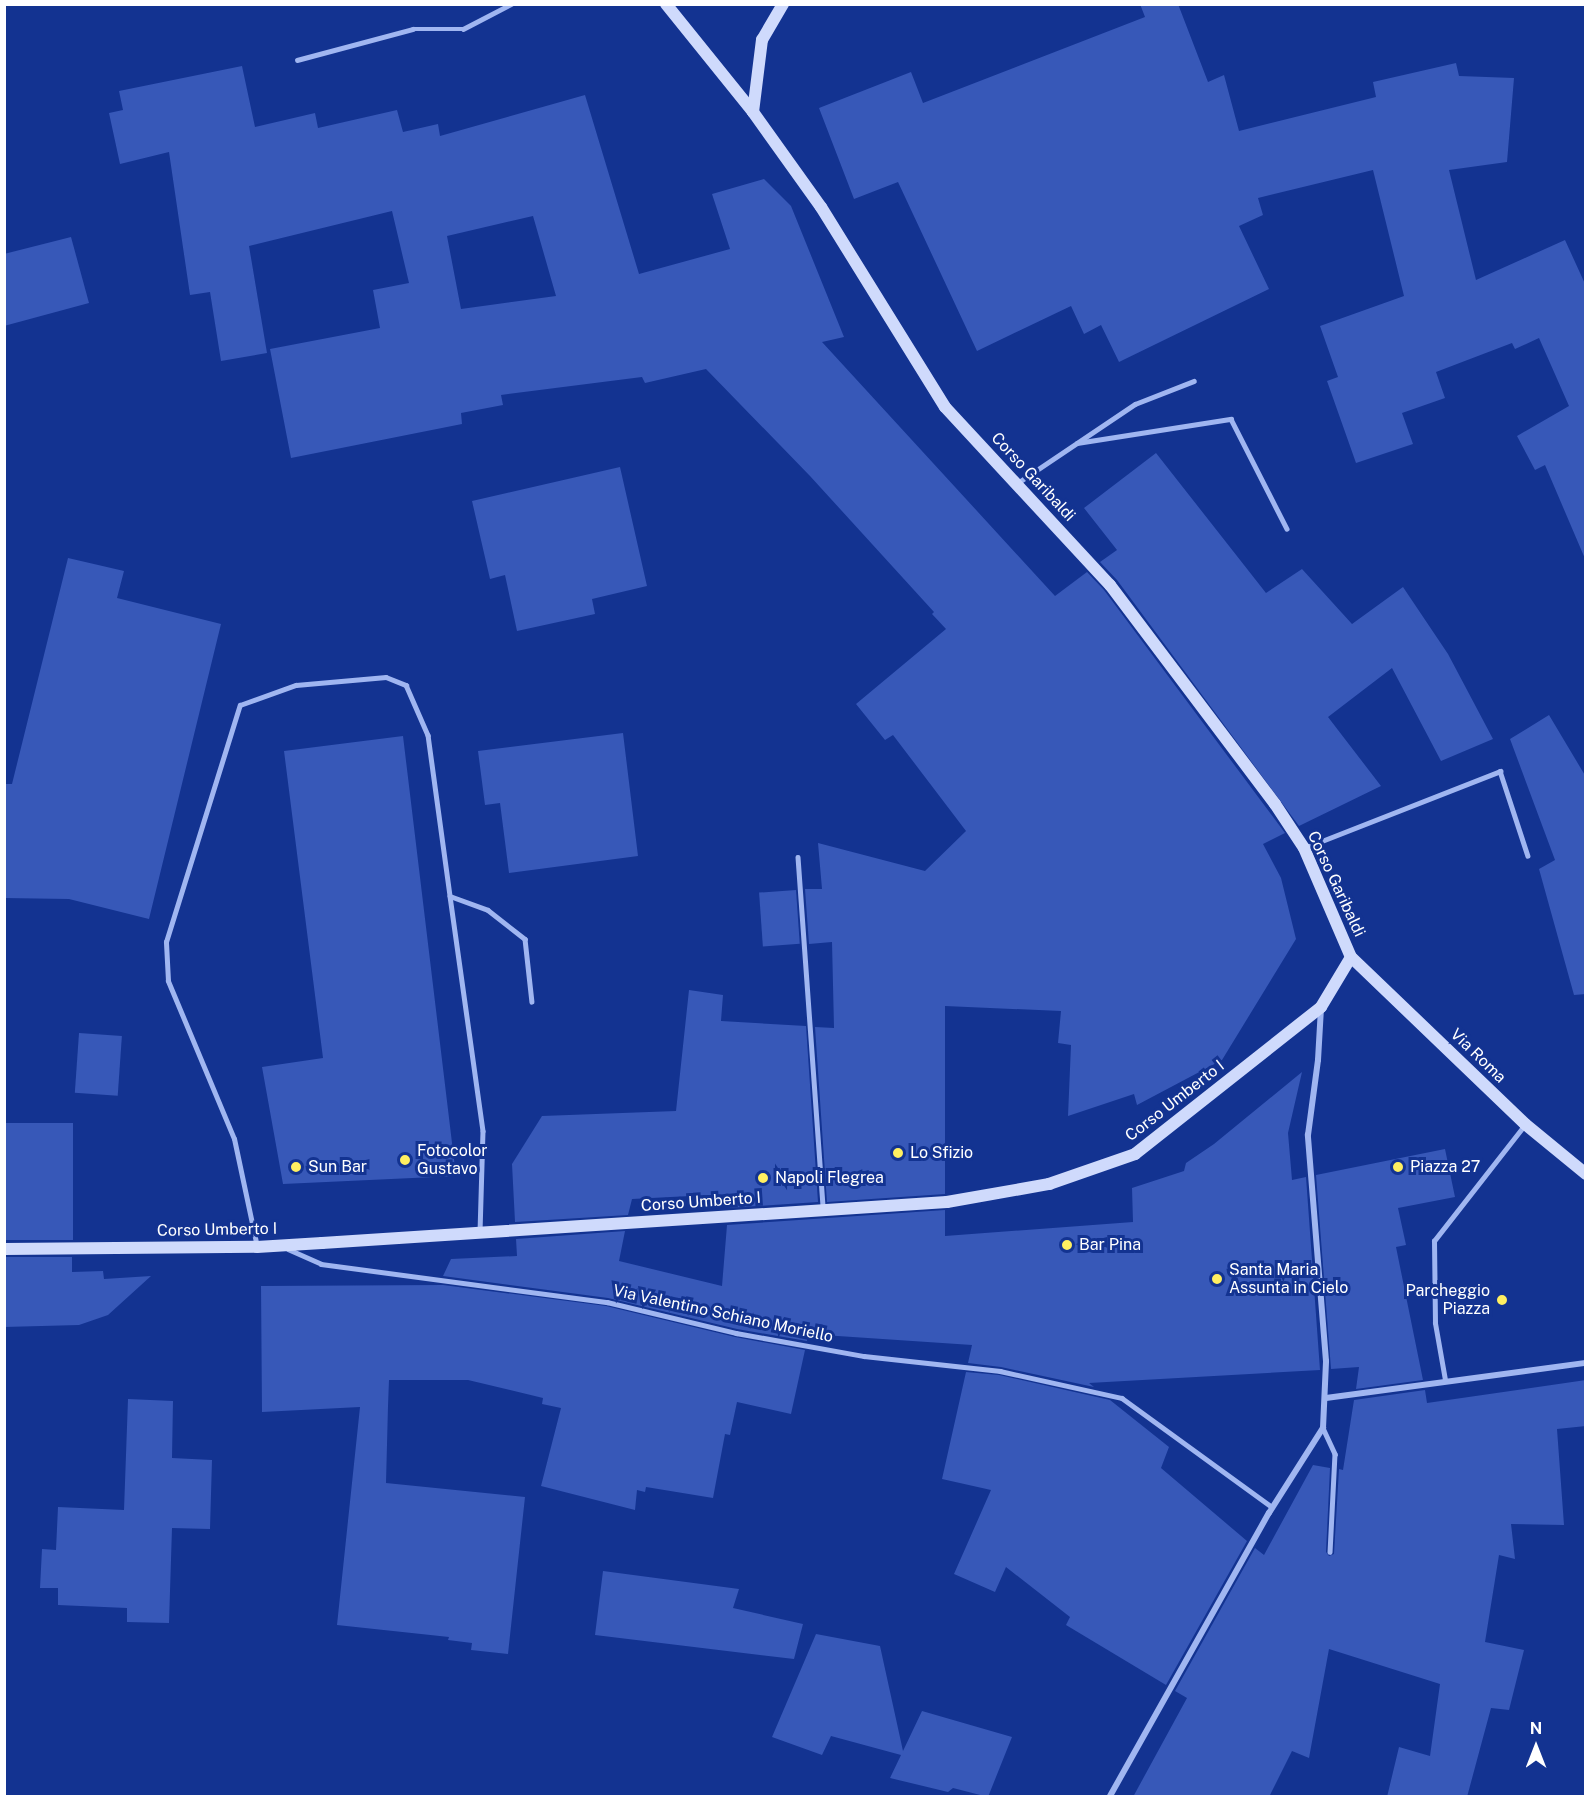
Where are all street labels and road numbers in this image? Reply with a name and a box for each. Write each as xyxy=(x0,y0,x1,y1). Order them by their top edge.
street label: Corso Garibaldi xyxy=(987,429,1079,525)
street label: Corso Garibaldi xyxy=(1303,828,1369,940)
street label: Via Roma xyxy=(1446,1025,1510,1087)
street label: Corso Umberto I xyxy=(1122,1056,1228,1146)
street label: Corso Umberto I xyxy=(640,1188,762,1216)
street label: Corso Umberto I xyxy=(157,1219,277,1241)
street label: Via Valentino Schiano Moriello xyxy=(611,1281,835,1347)

